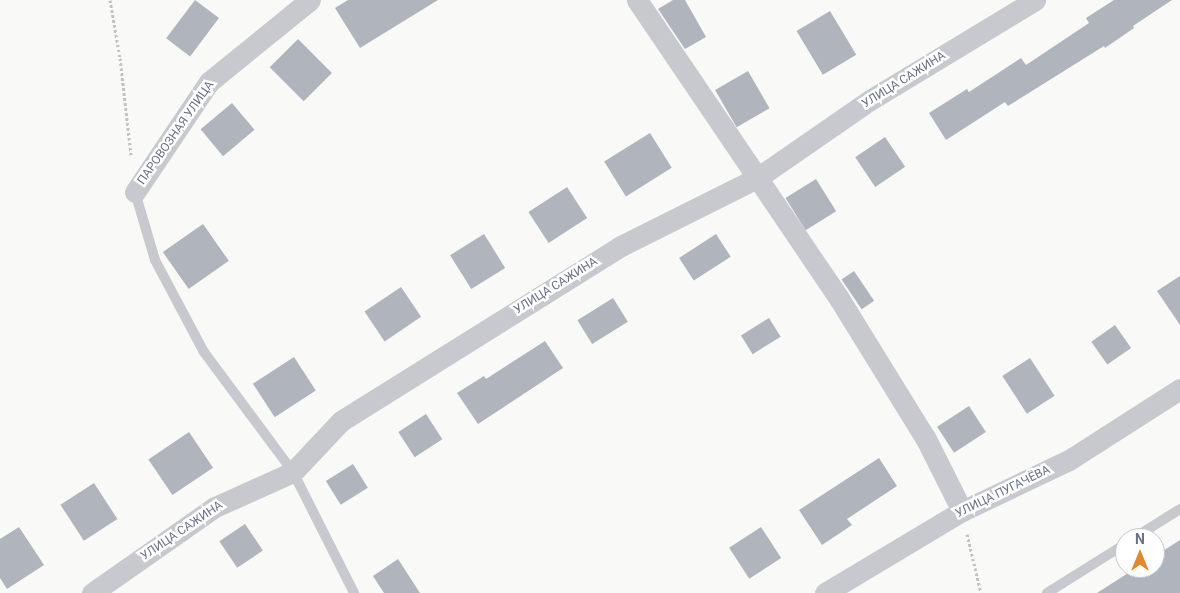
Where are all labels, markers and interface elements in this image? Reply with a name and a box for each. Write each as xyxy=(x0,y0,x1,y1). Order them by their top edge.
street label: УЛИЦА САЖИНА xyxy=(860,49,948,111)
street label: ПАРОВОЗНАЯ УЛИЦА xyxy=(135,78,217,188)
street label: УЛИЦА САЖИНА xyxy=(512,255,600,317)
street label: УЛИЦА ПУГАЧЁВА xyxy=(953,463,1053,521)
street label: УЛИЦА САЖИНА xyxy=(138,498,226,564)
north arrow xyxy=(1115,528,1165,578)
text: N xyxy=(1135,531,1145,547)

